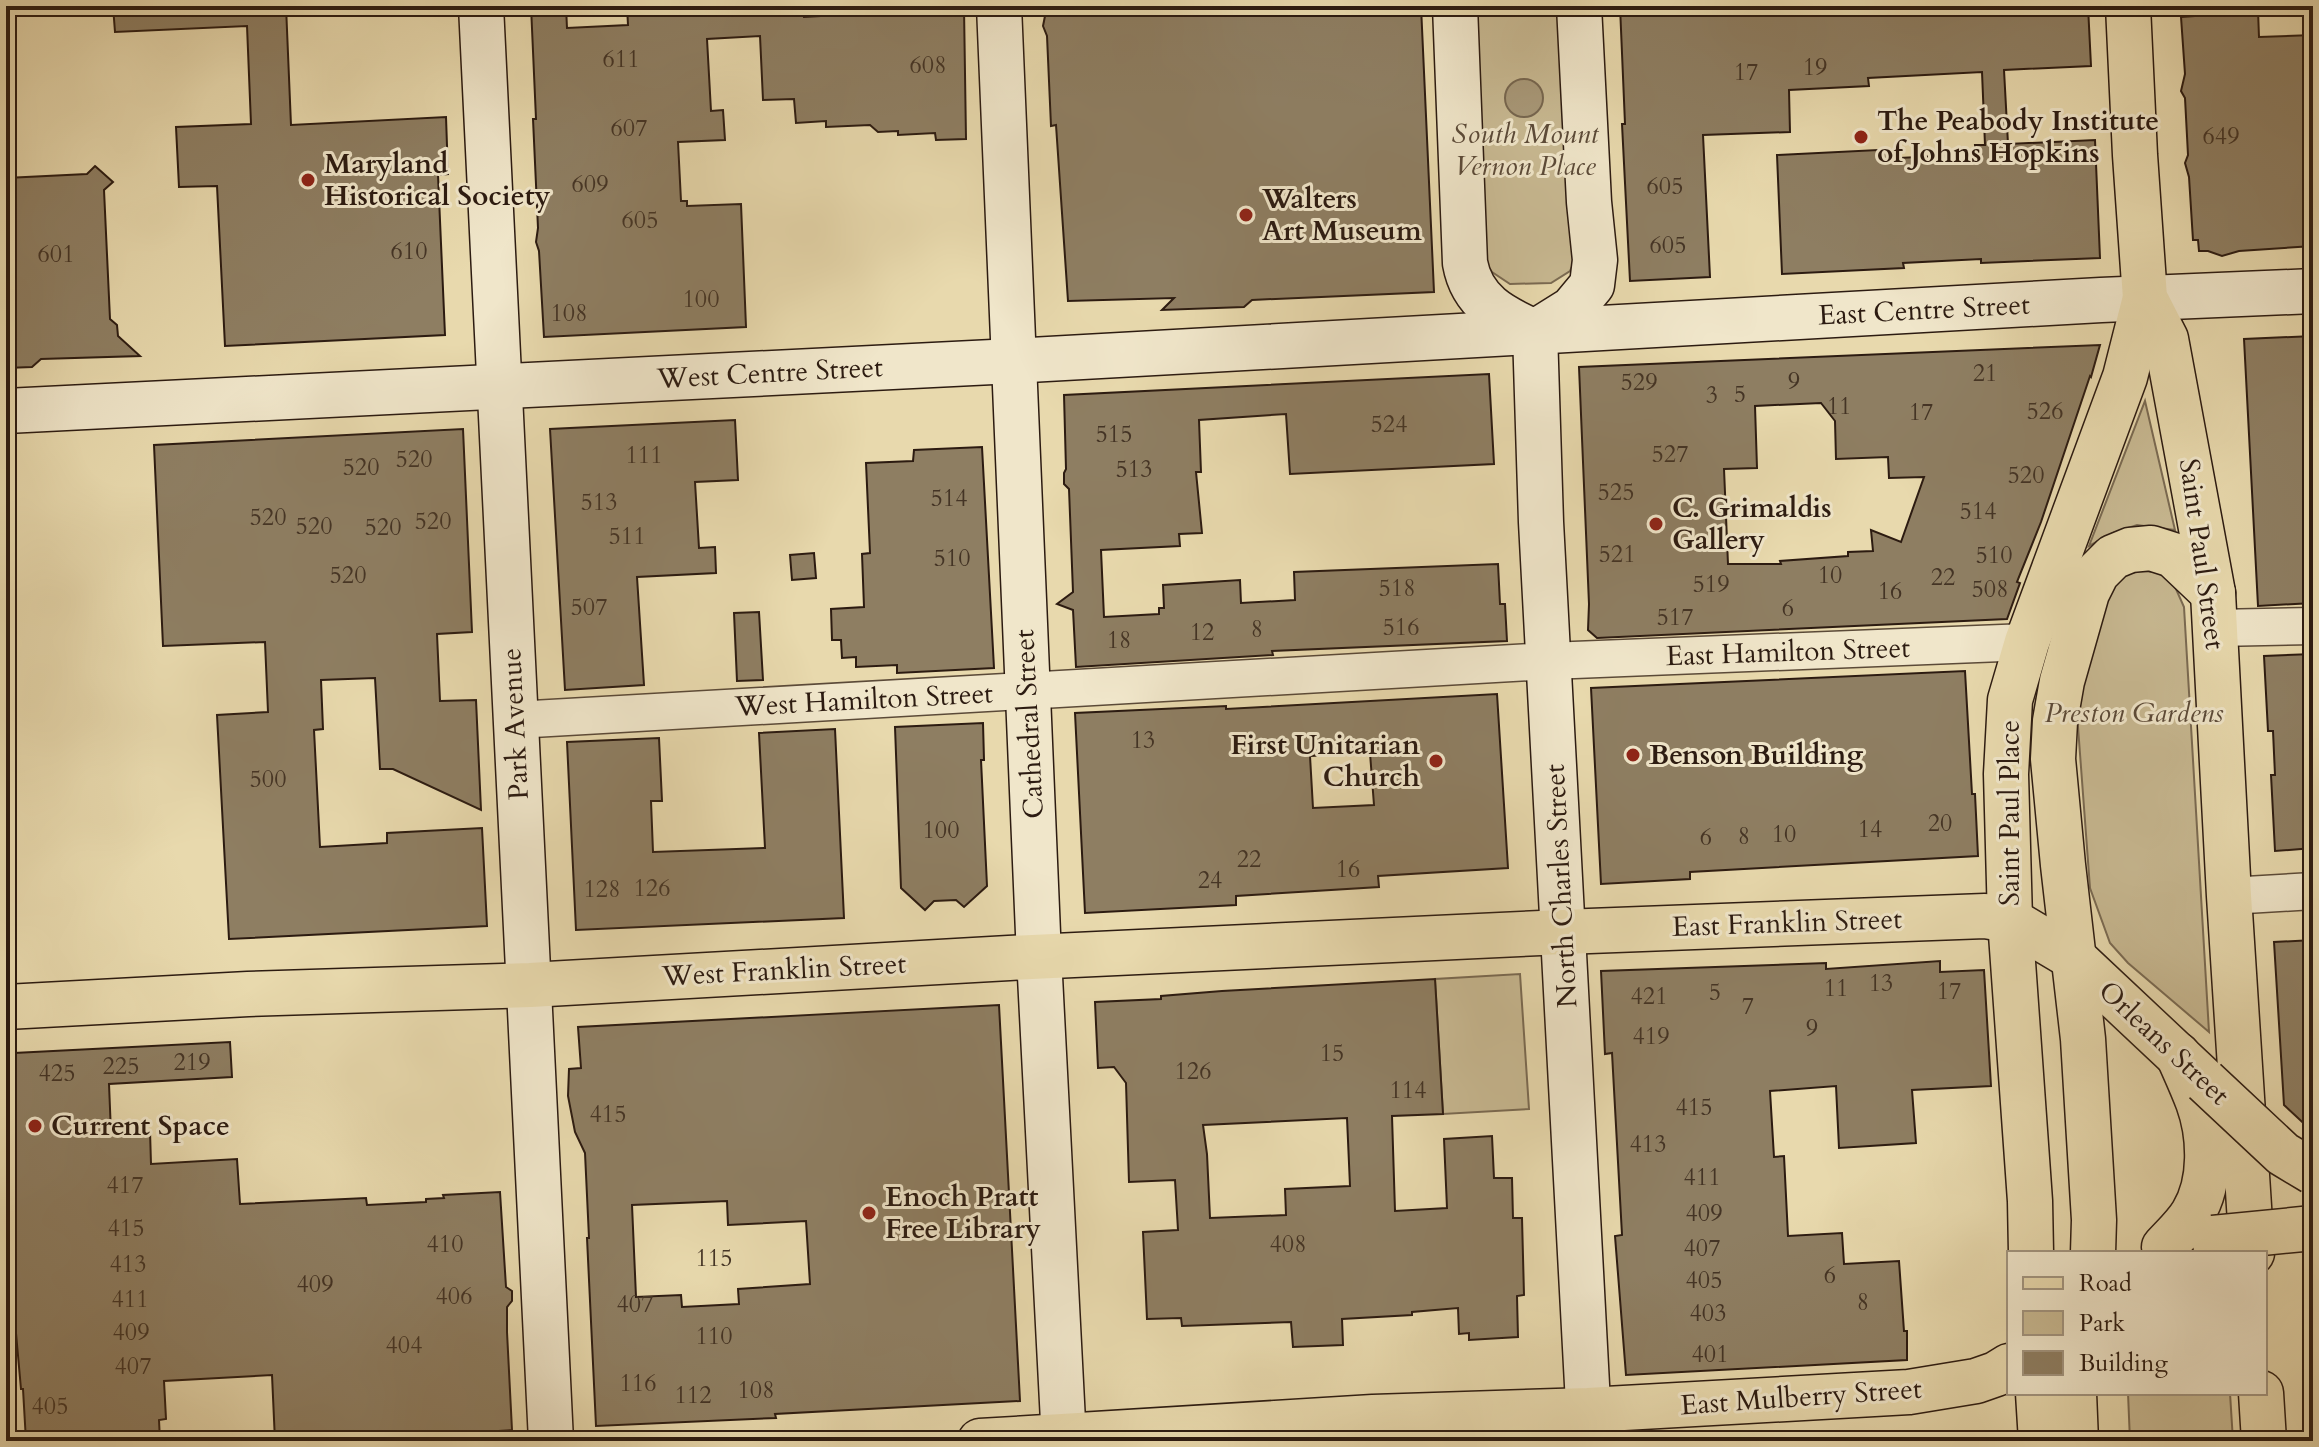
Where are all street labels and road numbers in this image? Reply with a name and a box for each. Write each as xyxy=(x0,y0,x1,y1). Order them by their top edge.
street label: East Centre Street xyxy=(1817,285,2031,335)
street label: West Centre Street xyxy=(655,348,884,398)
street label: Saint Paul Street xyxy=(2170,456,2234,652)
street label: Cathedral Street xyxy=(1005,628,1053,820)
street label: East Hamilton Street xyxy=(1665,629,1911,675)
street label: Park Avenue xyxy=(492,647,538,801)
street label: West Hamilton Street xyxy=(733,674,994,726)
street label: Saint Paul Place xyxy=(1991,720,2029,906)
street label: North Charles Street xyxy=(1536,763,1586,1009)
street label: East Franklin Street xyxy=(1671,900,1903,946)
street label: West Franklin Street xyxy=(660,945,907,995)
street label: Orleans Street xyxy=(2090,972,2238,1114)
street label: East Mulberry Street xyxy=(1679,1370,1923,1424)

